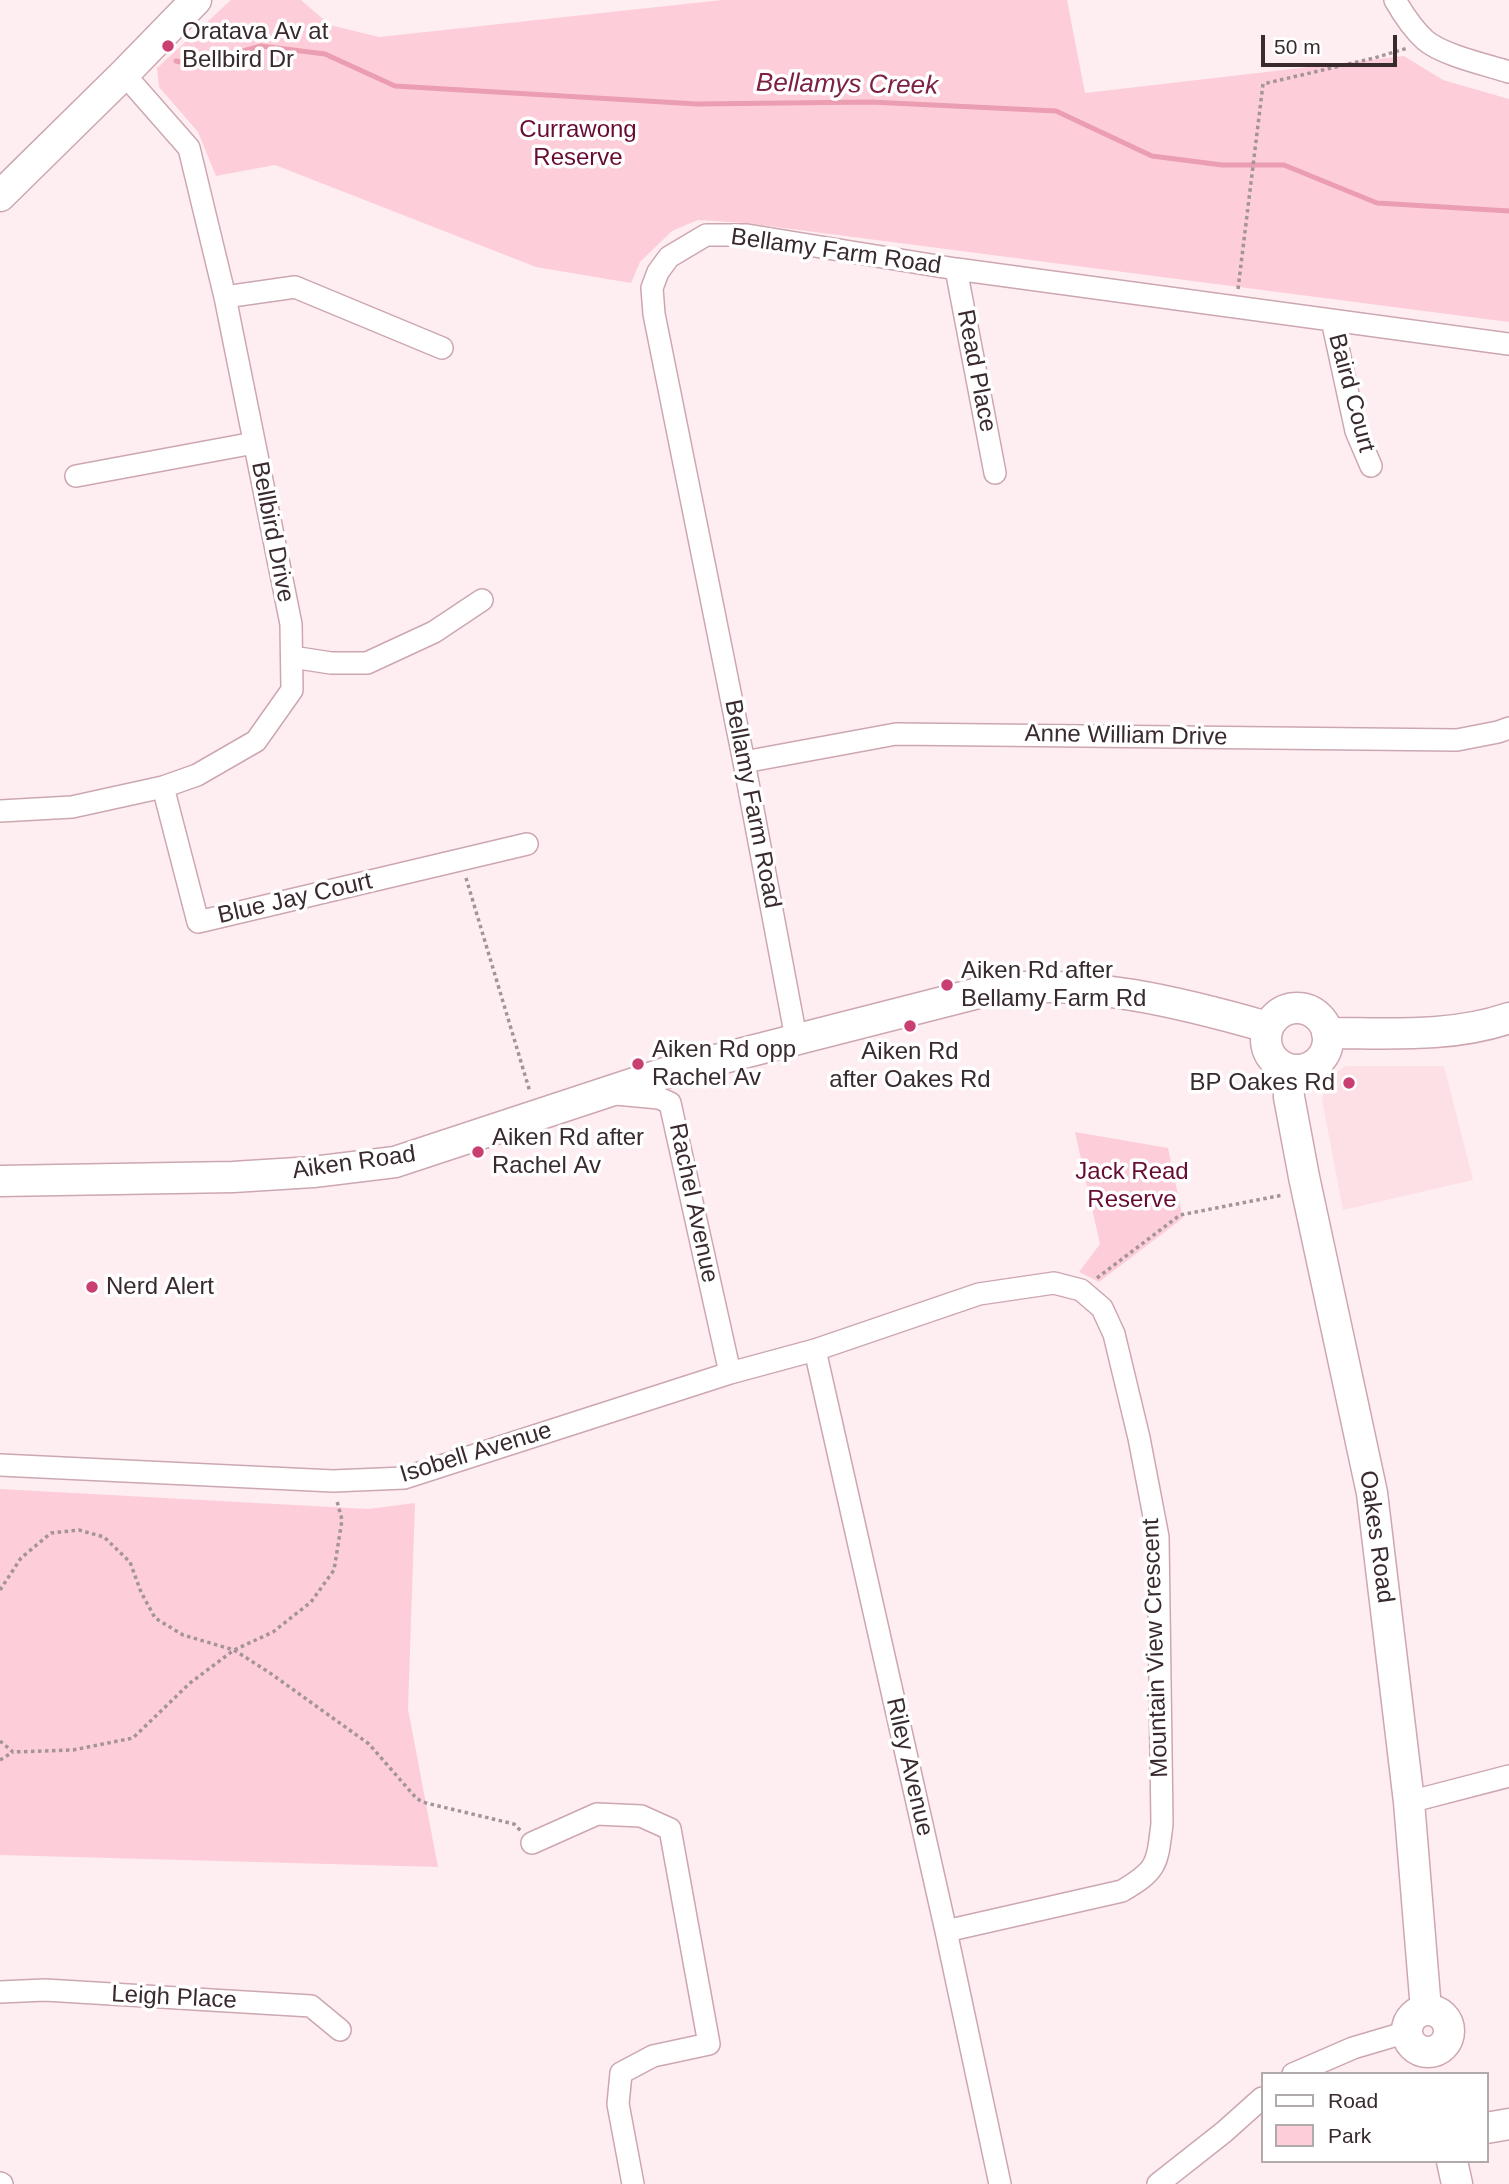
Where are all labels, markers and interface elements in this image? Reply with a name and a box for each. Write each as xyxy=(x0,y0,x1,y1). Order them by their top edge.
place label: Oratava Av at Bellbird Dr xyxy=(182,18,328,74)
scale bar xyxy=(1264,21,1400,65)
text: 50 m xyxy=(1274,35,1321,58)
marker: Oratava Av at Bellbird Dr xyxy=(160,38,176,54)
water label: Bellamys Creek xyxy=(756,68,938,102)
park label: Currawong Reserve xyxy=(519,116,637,172)
street label: Bellamy Farm Road xyxy=(729,223,943,281)
street label: Read Place xyxy=(950,307,1002,435)
street label: Baird Court xyxy=(1321,331,1381,455)
street label: Bellbird Drive xyxy=(244,459,300,605)
street label: Bellamy Farm Road xyxy=(718,697,786,911)
street label: Anne William Drive xyxy=(1024,720,1228,752)
street label: Blue Jay Court xyxy=(215,867,375,931)
place label: Aiken Rd after Bellamy Farm Rd xyxy=(961,957,1146,1013)
marker: Aiken Rd after Bellamy Farm Rd xyxy=(939,977,955,993)
marker: Aiken Rd after Oakes Rd xyxy=(902,1018,918,1034)
place label: Aiken Rd opp Rachel Av xyxy=(652,1036,796,1092)
place label: Aiken Rd after Oakes Rd xyxy=(829,1038,991,1094)
marker: Aiken Rd opp Rachel Av xyxy=(630,1056,646,1072)
place label: BP Oakes Rd xyxy=(1190,1069,1335,1097)
marker: BP Oakes Rd xyxy=(1341,1075,1357,1091)
street label: Rachel Avenue xyxy=(662,1121,724,1285)
place label: Aiken Rd after Rachel Av xyxy=(492,1124,644,1180)
street label: Aiken Road xyxy=(291,1140,417,1186)
marker: Aiken Rd after Rachel Av xyxy=(470,1144,486,1160)
park label: Jack Read Reserve xyxy=(1075,1158,1189,1214)
place label: Nerd Alert xyxy=(106,1273,214,1301)
marker: Nerd Alert xyxy=(84,1279,100,1295)
street label: Isobell Avenue xyxy=(397,1416,555,1490)
street label: Oakes Road xyxy=(1352,1469,1400,1605)
street label: Mountain View Crescent xyxy=(1137,1518,1175,1778)
street label: Riley Avenue xyxy=(879,1695,939,1839)
street label: Leigh Place xyxy=(111,1980,237,2016)
legend xyxy=(1260,2072,1488,2163)
text: Road xyxy=(1328,2089,1378,2112)
text: Park xyxy=(1328,2124,1371,2147)

